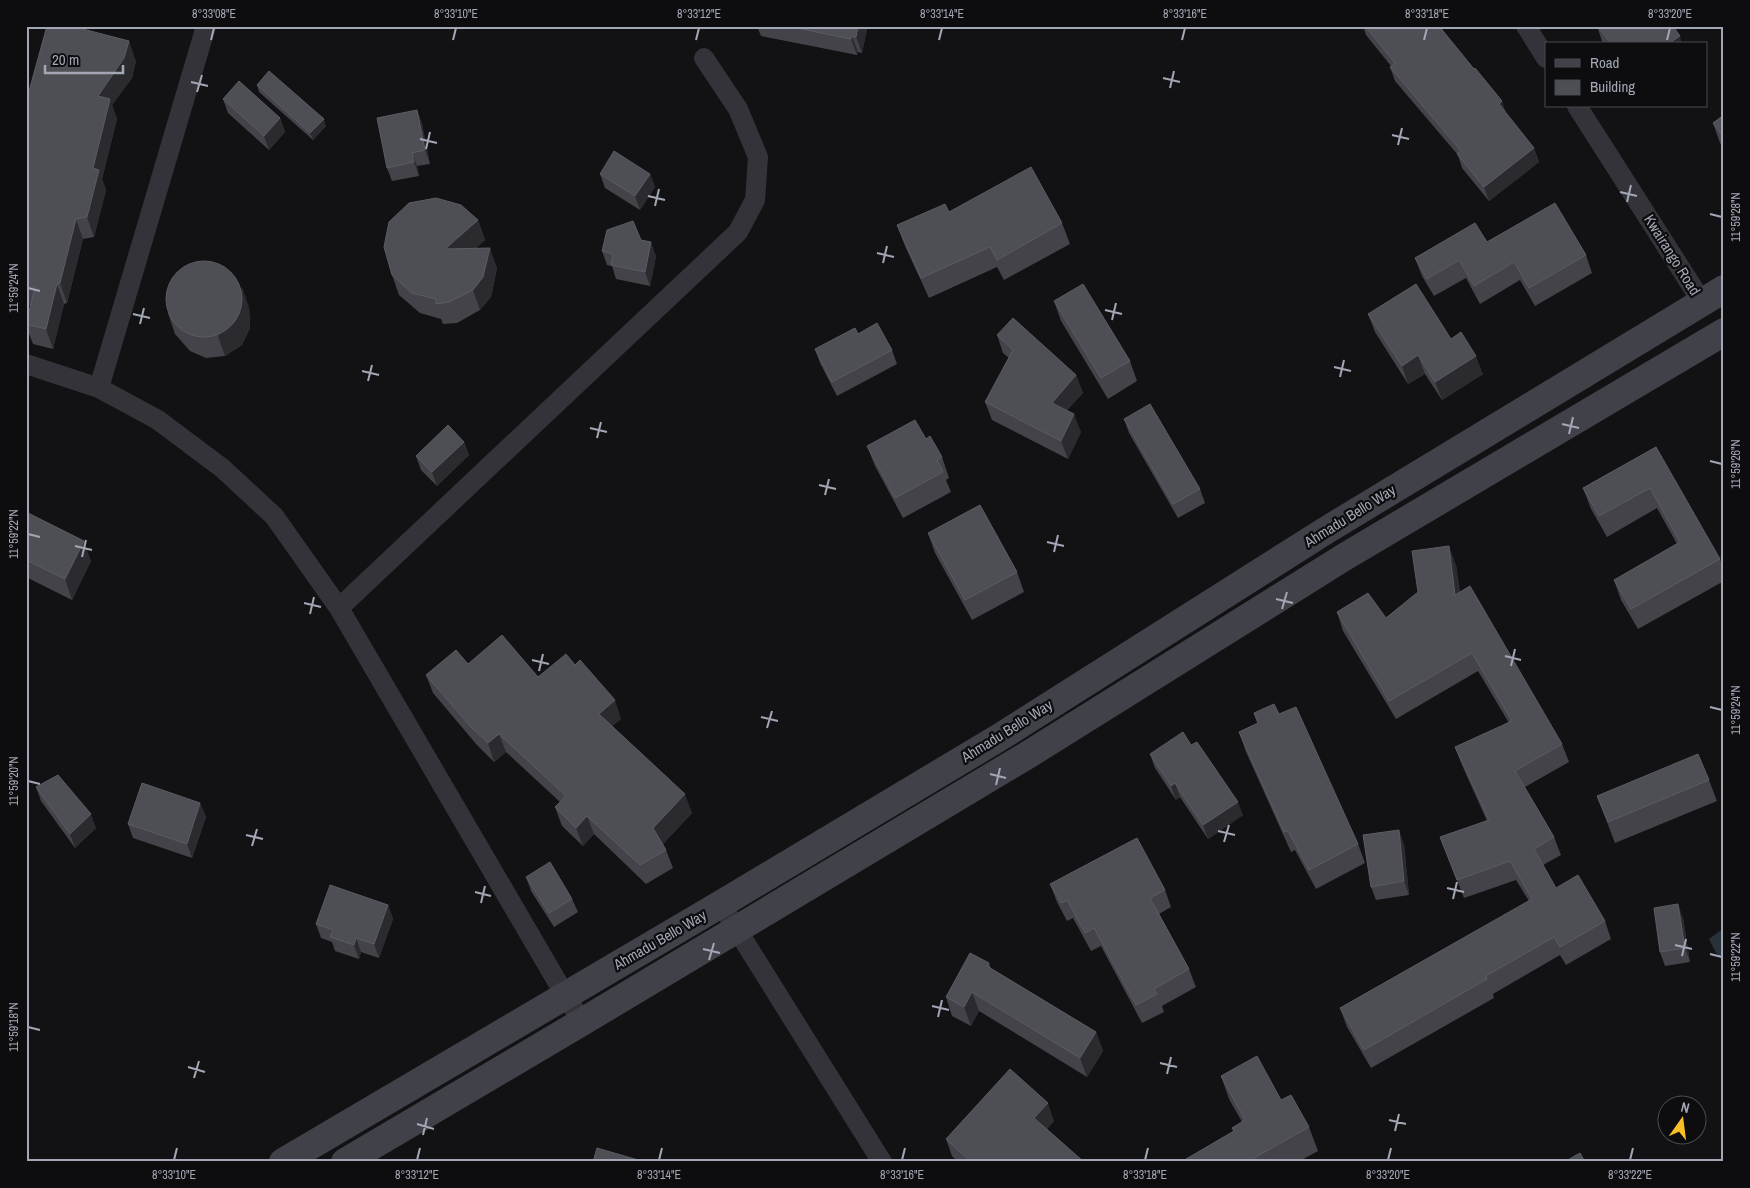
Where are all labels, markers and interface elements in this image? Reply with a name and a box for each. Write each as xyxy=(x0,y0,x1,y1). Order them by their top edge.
text: 8°33'08"E xyxy=(192,6,236,22)
text: 8°33'10"E xyxy=(434,6,478,22)
text: 8°33'12"E xyxy=(677,6,721,22)
text: 8°33'14"E xyxy=(920,6,964,22)
text: 8°33'16"E xyxy=(1163,6,1207,22)
text: 8°33'18"E xyxy=(1405,6,1449,22)
text: 8°33'20"E xyxy=(1648,6,1692,22)
scale bar xyxy=(45,42,122,74)
legend xyxy=(1545,42,1708,108)
text: 20 m xyxy=(52,49,79,70)
text: Road xyxy=(1590,52,1619,73)
text: Building xyxy=(1590,76,1635,97)
text: 11°59'28"N xyxy=(1728,192,1744,242)
street label: Kwairango Road xyxy=(1639,210,1706,299)
text: 11°59'24"N xyxy=(6,263,22,313)
text: 11°59'26"N xyxy=(1728,439,1744,489)
street label: Ahmadu Bello Way xyxy=(1299,479,1400,553)
text: 11°59'22"N xyxy=(6,509,22,559)
text: 11°59'24"N xyxy=(1728,685,1744,735)
street label: Ahmadu Bello Way xyxy=(956,694,1057,768)
text: 11°59'20"N xyxy=(6,756,22,806)
street label: Ahmadu Bello Way xyxy=(609,904,711,975)
text: 11°59'22"N xyxy=(1728,932,1744,982)
text: 11°59'18"N xyxy=(6,1002,22,1052)
north arrow xyxy=(1658,1096,1708,1146)
text: N xyxy=(1679,1098,1691,1117)
text: 8°33'10"E xyxy=(152,1167,196,1183)
text: 8°33'12"E xyxy=(395,1167,439,1183)
text: 8°33'14"E xyxy=(637,1167,681,1183)
text: 8°33'16"E xyxy=(880,1167,924,1183)
text: 8°33'18"E xyxy=(1123,1167,1167,1183)
text: 8°33'20"E xyxy=(1366,1167,1410,1183)
text: 8°33'22"E xyxy=(1608,1167,1652,1183)

